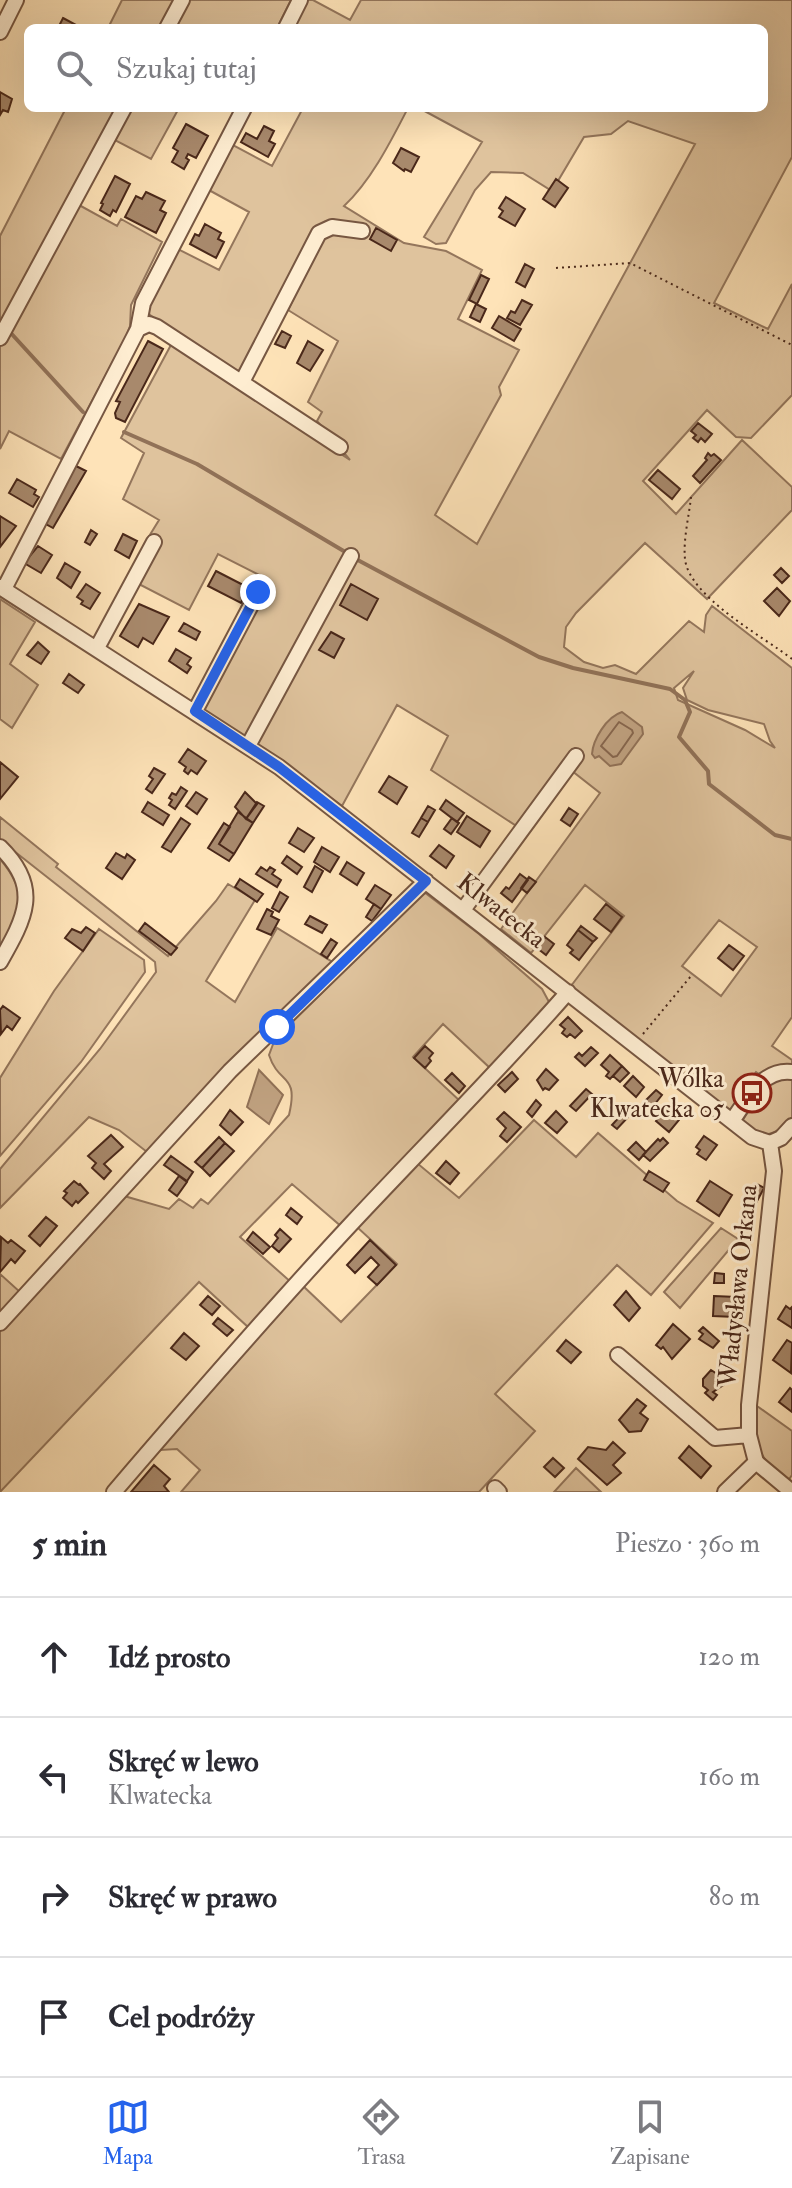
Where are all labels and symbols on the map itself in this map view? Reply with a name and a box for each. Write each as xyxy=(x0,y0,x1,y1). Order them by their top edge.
route end xyxy=(240,574,276,610)
street label: Klwatecka xyxy=(451,866,552,956)
route start xyxy=(259,1009,295,1045)
place label: Wólka Klwatecka 05 xyxy=(590,1063,725,1125)
bus stop icon: Wólka Klwatecka 05 xyxy=(731,1072,773,1114)
street label: Władysława Orkana xyxy=(711,1182,765,1390)

